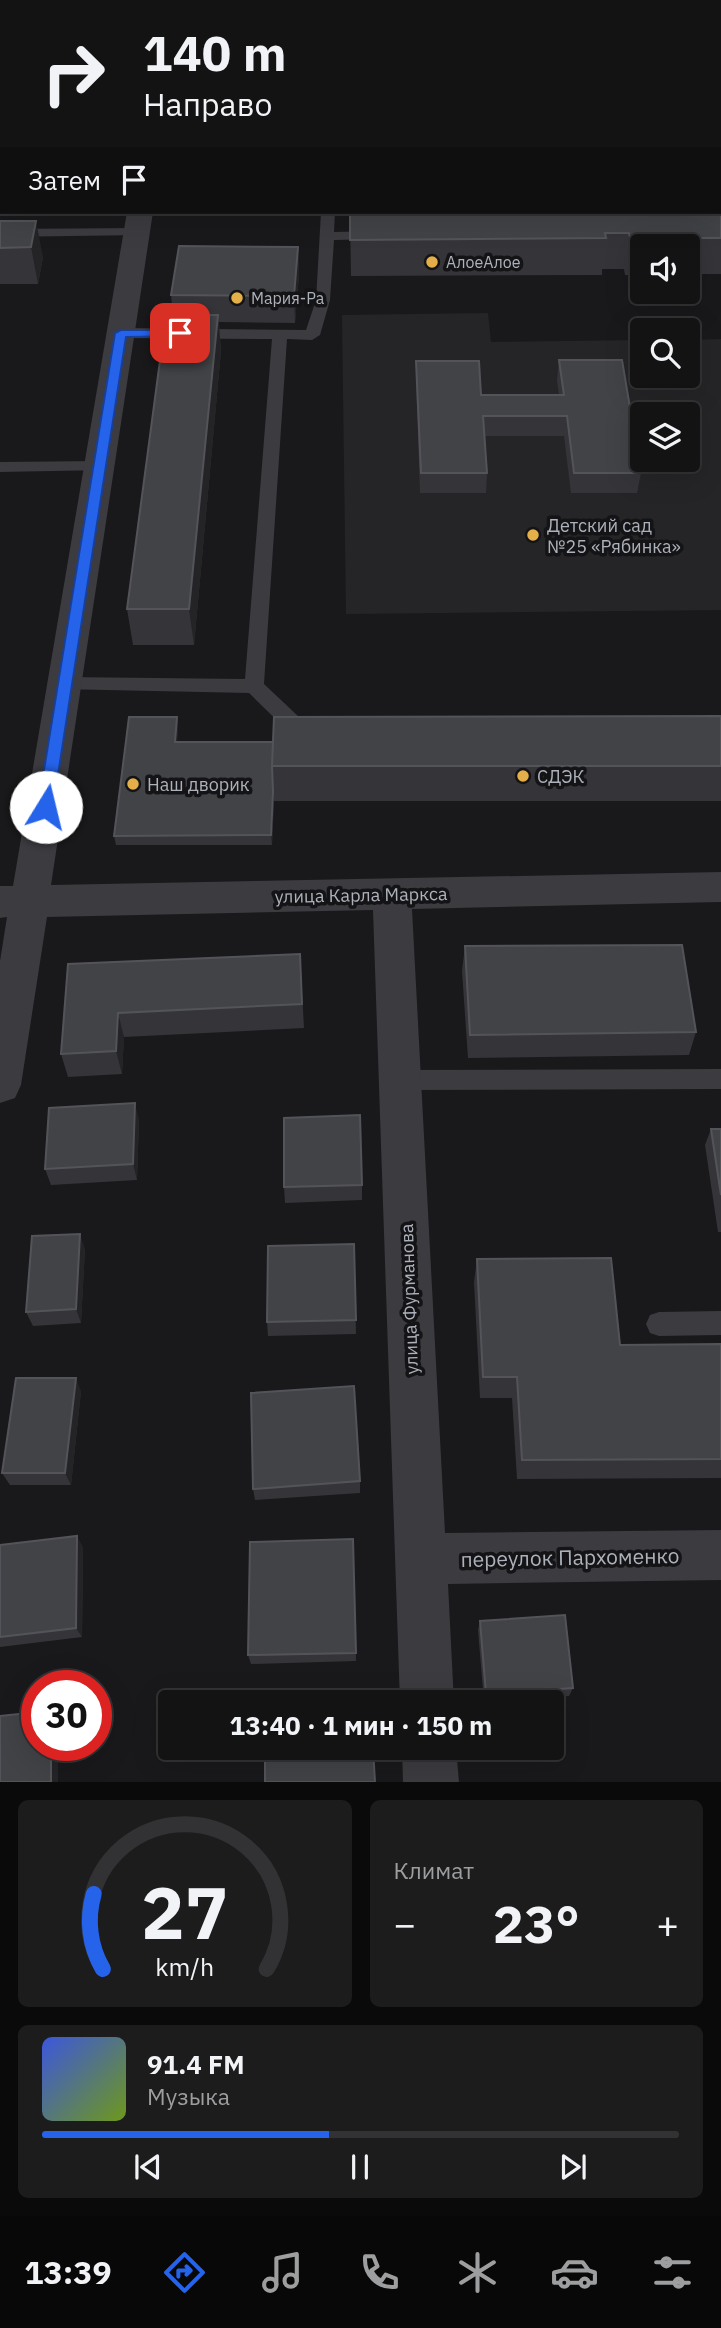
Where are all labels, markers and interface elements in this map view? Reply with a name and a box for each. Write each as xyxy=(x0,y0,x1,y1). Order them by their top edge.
text: 140 m xyxy=(143,21,287,84)
icon: right xyxy=(28,28,119,119)
text: Направо xyxy=(143,83,272,125)
icon: arrive xyxy=(115,161,153,199)
text: Затем xyxy=(28,163,101,197)
map controls xyxy=(630,234,700,472)
button: sound xyxy=(630,234,700,304)
place label: АлоеАлое xyxy=(446,252,521,272)
marker: АлоеАлое xyxy=(424,254,440,270)
place label: Мария-Ра xyxy=(251,288,325,308)
marker: Мария-Ра xyxy=(229,290,245,306)
pin xyxy=(150,303,210,363)
icon: arrive xyxy=(161,314,199,352)
button: search xyxy=(630,318,700,388)
button: layers xyxy=(630,402,700,472)
place label: Детский сад №25 «Рябинка» xyxy=(547,514,681,558)
marker: Детский сад №25 «Рябинка» xyxy=(525,527,541,543)
place label: СДЭК xyxy=(537,765,585,788)
marker: СДЭК xyxy=(515,768,531,784)
position arrow xyxy=(9,770,83,844)
place label: Наш дворик xyxy=(147,773,250,796)
marker: Наш дворик xyxy=(125,776,141,792)
street label: улица Карла Маркса xyxy=(274,882,448,908)
street label: улица Фурманова xyxy=(395,1223,423,1375)
street label: переулок Пархоменко xyxy=(460,1541,680,1573)
speed limit sign: 30 xyxy=(21,1670,112,1761)
text: 13:40 · 1 мин · 150 m xyxy=(230,1708,492,1742)
text: Климат xyxy=(394,1855,474,1885)
text: 27 xyxy=(141,1865,228,1960)
text: 23° xyxy=(493,1890,580,1957)
text: − xyxy=(394,1899,416,1948)
text: + xyxy=(656,1899,679,1948)
text: km/h xyxy=(155,1950,214,1983)
text: 91.4 FM xyxy=(147,2047,245,2081)
text: Музыка xyxy=(147,2081,230,2111)
icon: previous xyxy=(129,2148,167,2186)
icon: pause xyxy=(341,2148,379,2186)
icon: next xyxy=(554,2148,592,2186)
icon: directions xyxy=(160,2248,209,2297)
icon: music xyxy=(258,2248,307,2297)
icon: phone xyxy=(355,2248,404,2297)
icon: climate xyxy=(453,2248,502,2297)
icon: car xyxy=(550,2248,599,2297)
icon: filters xyxy=(648,2248,697,2297)
text: 13:39 xyxy=(24,2251,112,2293)

